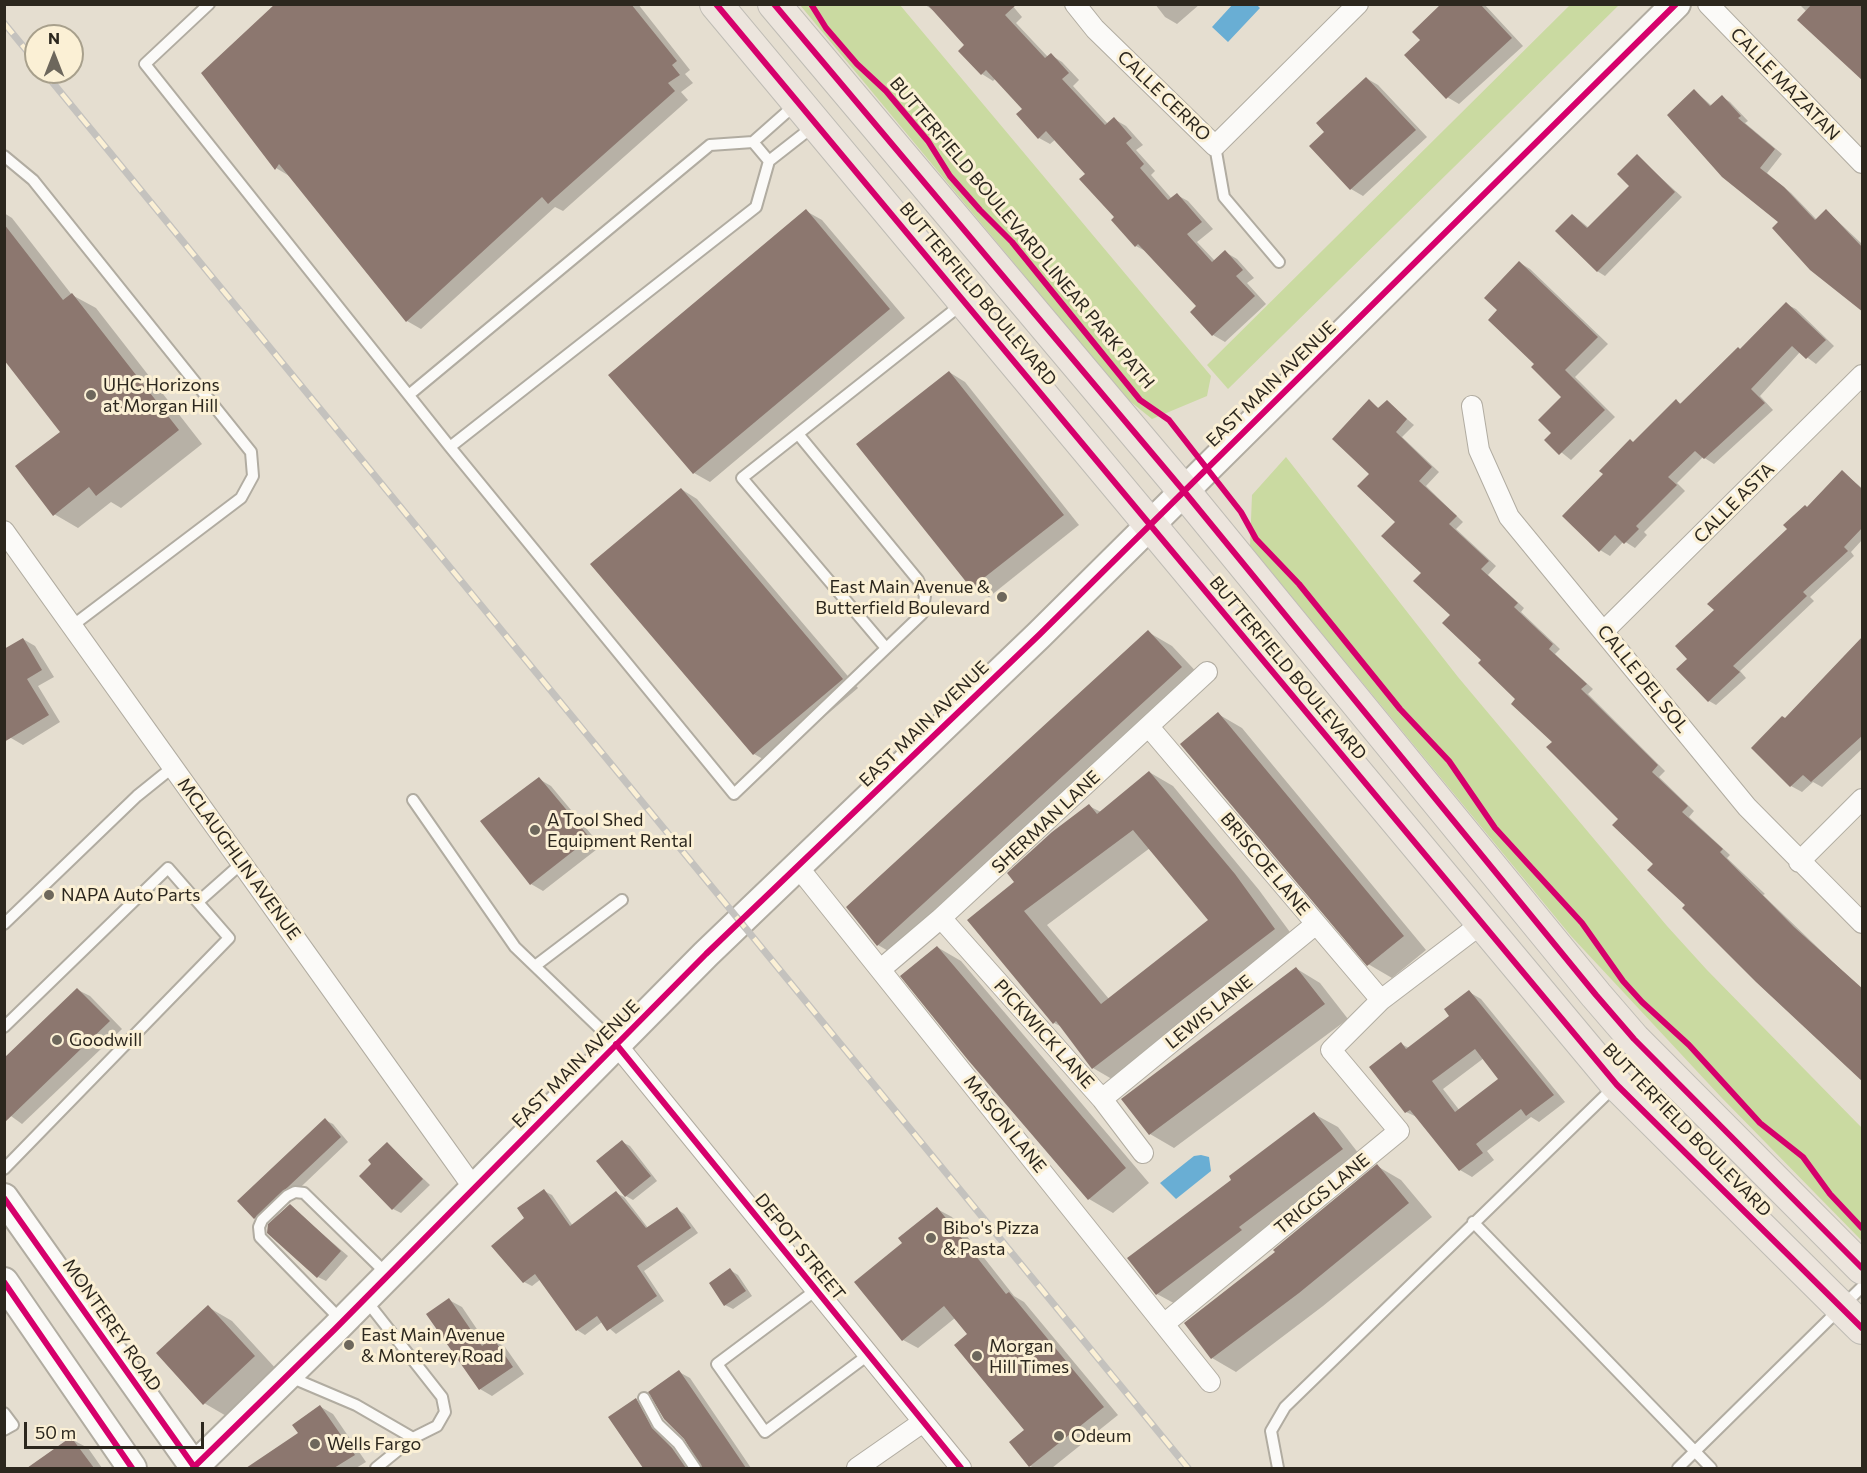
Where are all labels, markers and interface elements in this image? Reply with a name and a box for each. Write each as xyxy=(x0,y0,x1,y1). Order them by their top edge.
street label: CALLE MAZATAN xyxy=(1726,23,1844,145)
north arrow xyxy=(24,24,84,84)
text: N xyxy=(48,28,60,47)
street label: CALLE CERRO xyxy=(1113,46,1215,146)
street label: BUTTERFIELD BOULEVARD LINEAR PARK PATH xyxy=(885,73,1159,393)
street label: BUTTERFIELD BOULEVARD xyxy=(895,198,1061,390)
street label: EAST MAIN AVENUE xyxy=(1202,317,1340,451)
place label: UHC Horizons at Morgan Hill xyxy=(103,374,220,416)
marker: UHC Horizons at Morgan Hill xyxy=(84,388,98,402)
street label: CALLE ASTA xyxy=(1689,458,1779,548)
street label: BUTTERFIELD BOULEVARD xyxy=(1205,572,1371,764)
place label: East Main Avenue & Butterfield Boulevard xyxy=(815,576,990,618)
marker: East Main Avenue & Butterfield Boulevard xyxy=(995,590,1009,604)
street label: CALLE DEL SOL xyxy=(1593,621,1693,737)
street label: EAST MAIN AVENUE xyxy=(855,657,993,791)
street label: SHERMAN LANE xyxy=(987,766,1105,878)
street label: MCLAUGHLIN AVENUE xyxy=(173,774,305,944)
street label: BRISCOE LANE xyxy=(1216,808,1314,920)
place label: A Tool Shed Equipment Rental xyxy=(547,809,693,852)
marker: A Tool Shed Equipment Rental xyxy=(528,823,542,837)
place label: NAPA Auto Parts xyxy=(61,884,200,906)
marker: NAPA Auto Parts xyxy=(42,888,56,902)
street label: LEWIS LANE xyxy=(1161,970,1257,1054)
street label: PICKWICK LANE xyxy=(989,975,1099,1093)
street label: EAST MAIN AVENUE xyxy=(508,996,644,1132)
place label: Goodwill xyxy=(69,1029,142,1051)
marker: Goodwill xyxy=(50,1033,64,1047)
street label: BUTTERFIELD BOULEVARD xyxy=(1598,1039,1776,1221)
street label: MASON LANE xyxy=(959,1071,1051,1177)
street label: TRIGGS LANE xyxy=(1270,1149,1374,1239)
street label: DEPOT STREET xyxy=(750,1189,850,1305)
place label: Bibo's Pizza & Pasta xyxy=(943,1217,1039,1260)
marker: Bibo's Pizza & Pasta xyxy=(924,1231,938,1245)
street label: MONTEREY ROAD xyxy=(58,1255,166,1395)
place label: East Main Avenue & Monterey Road xyxy=(361,1324,505,1366)
place label: Morgan Hill Times xyxy=(989,1335,1069,1378)
marker: East Main Avenue & Monterey Road xyxy=(342,1338,356,1352)
marker: Morgan Hill Times xyxy=(970,1349,984,1363)
scale bar xyxy=(27,1410,207,1448)
text: 50 m xyxy=(35,1421,76,1443)
place label: Odeum xyxy=(1071,1425,1131,1447)
marker: Odeum xyxy=(1052,1429,1066,1443)
place label: Wells Fargo xyxy=(327,1433,421,1455)
marker: Wells Fargo xyxy=(308,1437,322,1451)

